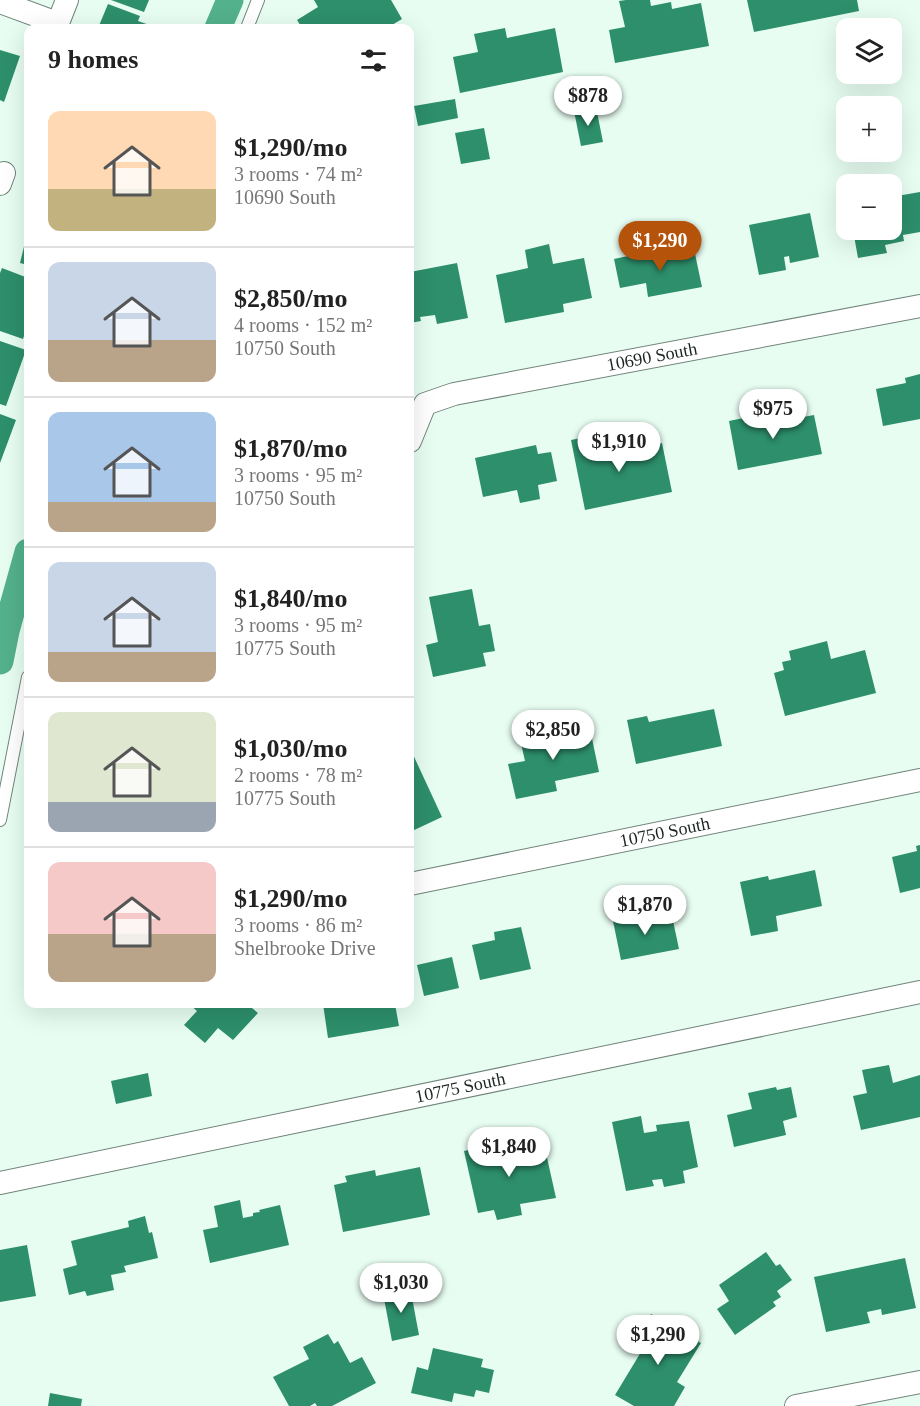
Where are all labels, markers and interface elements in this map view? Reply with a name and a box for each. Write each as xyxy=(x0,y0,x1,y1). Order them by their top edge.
map controls xyxy=(836,18,902,240)
button: layers xyxy=(836,18,902,84)
icon: filters xyxy=(357,44,390,77)
text: 9 homes xyxy=(48,45,138,74)
pin: $878 xyxy=(552,76,624,127)
text: $878 xyxy=(568,84,608,106)
button: + xyxy=(836,96,902,162)
text: $1,290/mo xyxy=(234,133,347,162)
icon: home xyxy=(96,135,168,207)
text: 3 rooms · 74 m² xyxy=(234,163,362,185)
button: − xyxy=(836,174,902,240)
text: 10690 South xyxy=(234,186,336,208)
pin: $1,290 xyxy=(611,221,709,272)
text: $1,290 xyxy=(633,229,688,251)
text: $2,850/mo xyxy=(234,284,347,313)
icon: home xyxy=(96,286,168,358)
text: 4 rooms · 152 m² xyxy=(234,314,372,336)
text: 10750 South xyxy=(234,337,336,359)
street label: 10690 South xyxy=(605,338,699,375)
pin: $975 xyxy=(737,389,809,440)
text: $975 xyxy=(753,397,793,419)
pin: $1,910 xyxy=(570,422,668,473)
text: $1,910 xyxy=(592,430,647,452)
text: $1,870/mo xyxy=(234,434,347,463)
icon: home xyxy=(96,436,168,508)
text: 3 rooms · 95 m² xyxy=(234,464,362,486)
text: 10750 South xyxy=(234,487,336,509)
text: $1,840/mo xyxy=(234,584,347,613)
icon: home xyxy=(96,586,168,658)
text: 3 rooms · 95 m² xyxy=(234,614,362,636)
text: 10775 South xyxy=(234,637,336,659)
pin: $2,850 xyxy=(504,710,602,761)
text: $2,850 xyxy=(526,718,581,740)
text: $1,030/mo xyxy=(234,734,347,763)
icon: home xyxy=(96,736,168,808)
text: 2 rooms · 78 m² xyxy=(234,764,362,786)
text: 10775 South xyxy=(234,787,336,809)
street label: 10750 South xyxy=(618,813,712,851)
text: $1,290/mo xyxy=(234,884,347,913)
pin: $1,870 xyxy=(596,885,694,936)
icon: home xyxy=(96,886,168,958)
text: $1,870 xyxy=(618,893,673,915)
text: 3 rooms · 86 m² xyxy=(234,914,362,936)
text: Shelbrooke Drive xyxy=(234,937,376,959)
street label: 10775 South xyxy=(413,1068,507,1107)
pin: $1,840 xyxy=(460,1127,558,1178)
text: $1,840 xyxy=(482,1135,537,1157)
pin: $1,030 xyxy=(352,1263,450,1314)
text: $1,030 xyxy=(374,1271,429,1293)
pin: $1,290 xyxy=(609,1315,707,1366)
text: $1,290 xyxy=(631,1323,686,1345)

